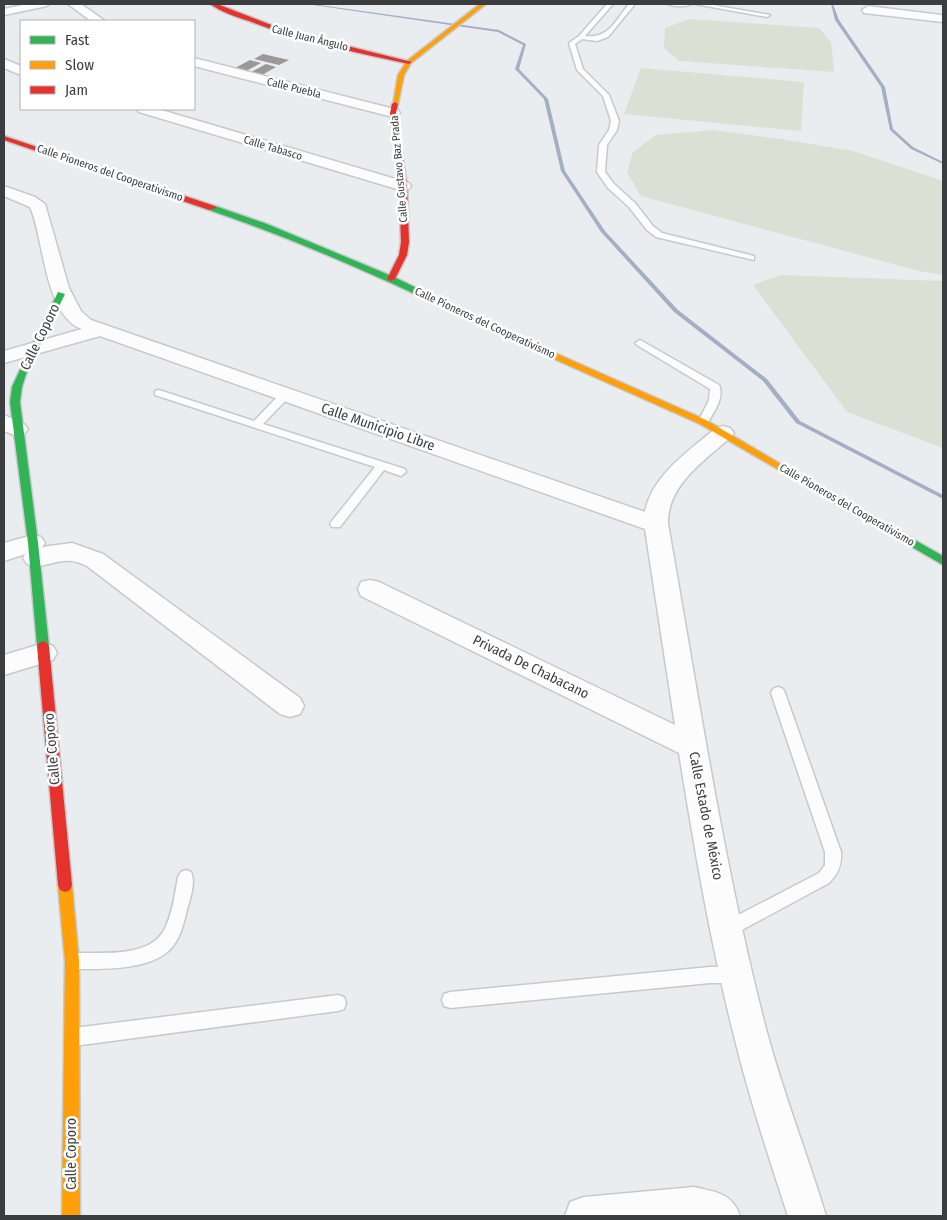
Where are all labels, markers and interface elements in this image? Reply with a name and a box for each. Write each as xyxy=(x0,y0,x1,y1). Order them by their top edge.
legend xyxy=(20,20,195,110)
street label: Calle Juan Ángulo xyxy=(271,21,350,54)
text: Fast xyxy=(65,31,89,49)
text: Slow xyxy=(65,56,94,74)
street label: Calle Puebla xyxy=(266,75,322,101)
text: Jam xyxy=(65,81,88,99)
street label: Calle Gustavo Baz Prada xyxy=(388,115,410,223)
street label: Calle Tabasco xyxy=(242,133,304,163)
street label: Calle Pioneros del Cooperativismo xyxy=(35,142,185,204)
street label: Calle Pioneros del Cooperativismo xyxy=(413,285,558,361)
street label: Calle Coporo xyxy=(17,301,63,373)
street label: Calle Municipio Libre xyxy=(319,400,437,454)
street label: Calle Pioneros del Cooperativismo xyxy=(777,461,917,549)
street label: Privada De Chabacano xyxy=(470,631,592,703)
street label: Calle Coporo xyxy=(40,712,64,786)
street label: Calle Estado de México xyxy=(685,750,727,882)
street label: Calle Coporo xyxy=(63,1118,80,1190)

